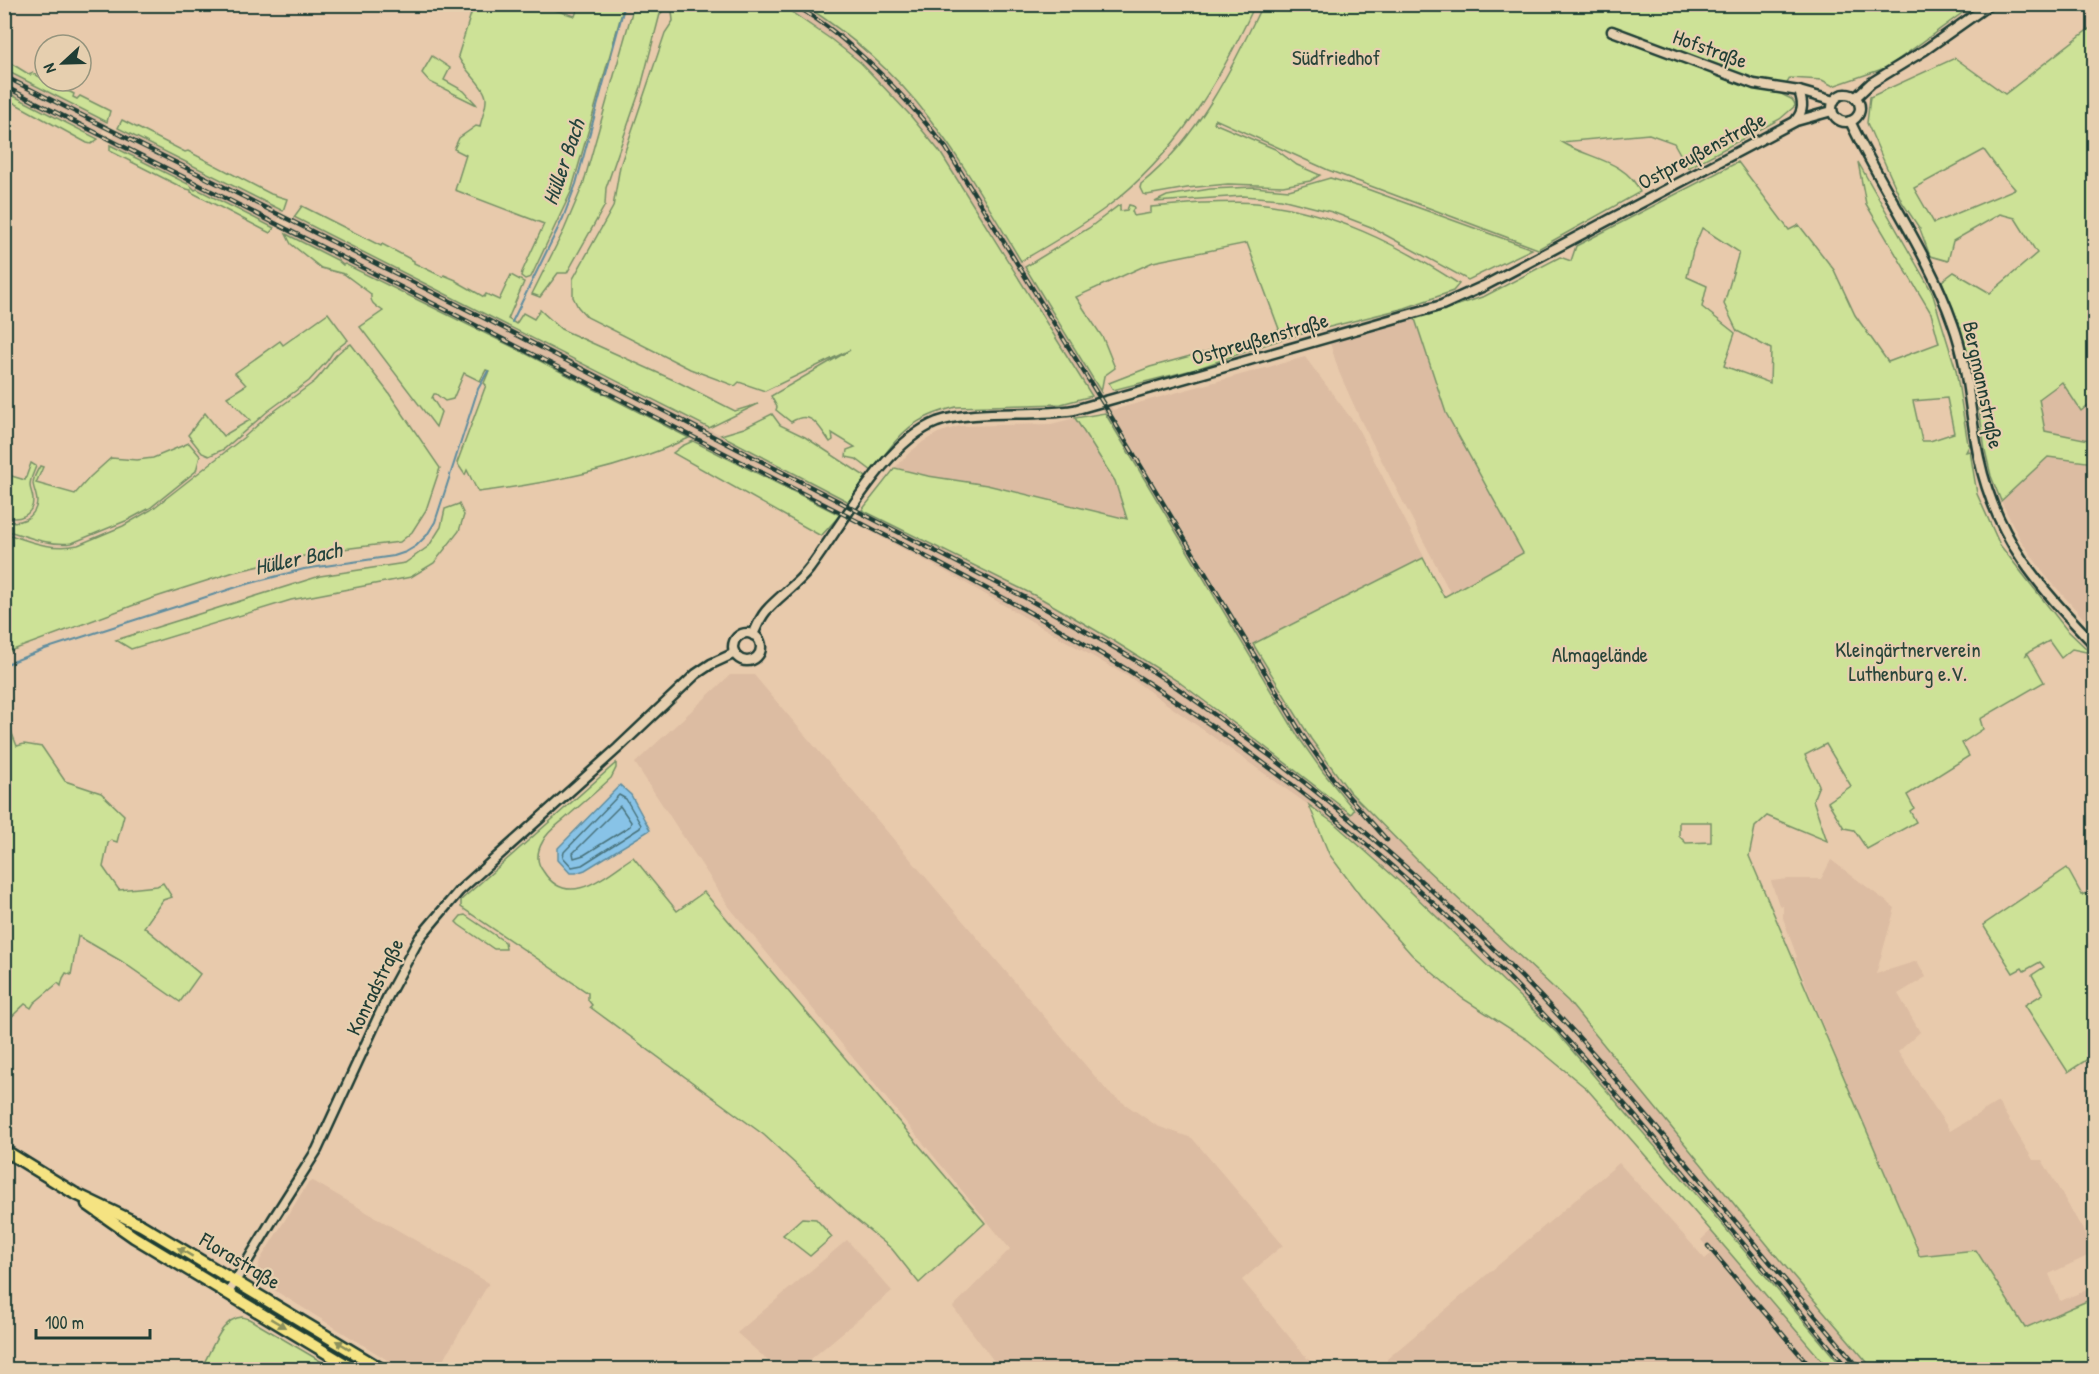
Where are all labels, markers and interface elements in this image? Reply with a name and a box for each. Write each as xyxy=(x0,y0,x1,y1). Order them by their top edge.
street label: Hofstraße xyxy=(1669,22,1751,75)
north arrow xyxy=(33,33,93,93)
park label: Südfriedhof xyxy=(1292,43,1380,72)
text: N xyxy=(37,60,61,77)
street label: Ostpreußenstraße xyxy=(1633,105,1771,196)
water label: Hüller Bach xyxy=(534,114,592,209)
street label: Ostpreußenstraße xyxy=(1188,305,1332,372)
street label: Bergmannstraße xyxy=(1956,319,2011,451)
water label: Hüller Bach xyxy=(252,534,346,582)
park label: Kleingärtnerverein Luthenburg e.V. xyxy=(1835,635,1981,688)
park label: Almagelände xyxy=(1552,640,1648,669)
street label: Konradstraße xyxy=(339,933,410,1040)
street label: Florastraße xyxy=(194,1225,286,1296)
one-way arrow xyxy=(177,1246,193,1257)
scale bar xyxy=(36,1302,150,1340)
text: 100 m xyxy=(45,1310,84,1335)
one-way arrow xyxy=(270,1318,286,1329)
one-way arrow xyxy=(335,1340,351,1351)

